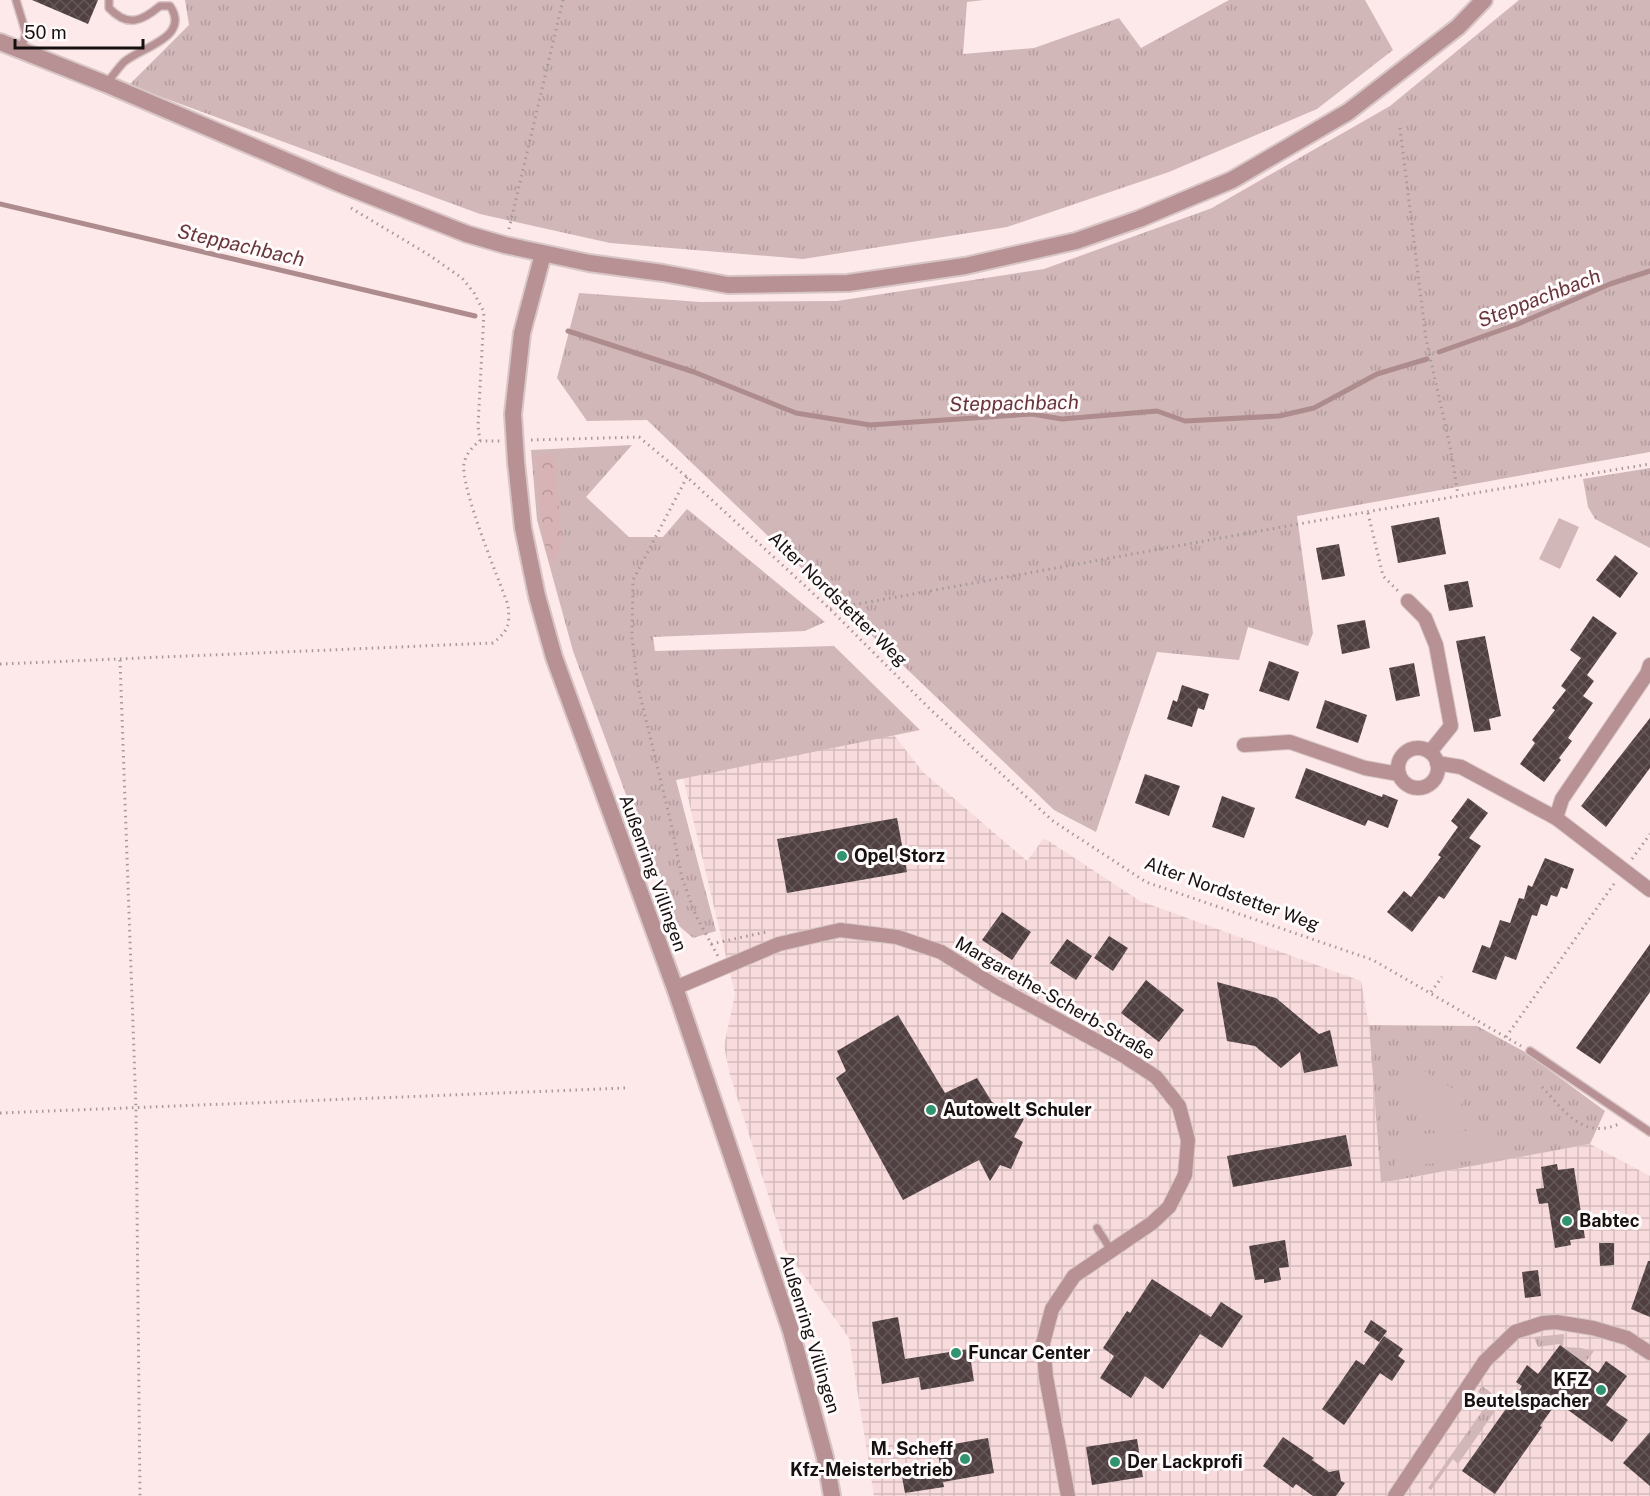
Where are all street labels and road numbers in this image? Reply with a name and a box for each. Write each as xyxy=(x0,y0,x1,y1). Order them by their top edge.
street label: Alter Nordstetter Weg xyxy=(765,527,912,670)
street label: Außenring Villingen xyxy=(615,792,692,954)
street label: Alter Nordstetter Weg xyxy=(1142,852,1322,935)
street label: Margarethe-Scherb-Straße xyxy=(952,932,1159,1063)
street label: Außenring Villingen xyxy=(776,1252,845,1416)

